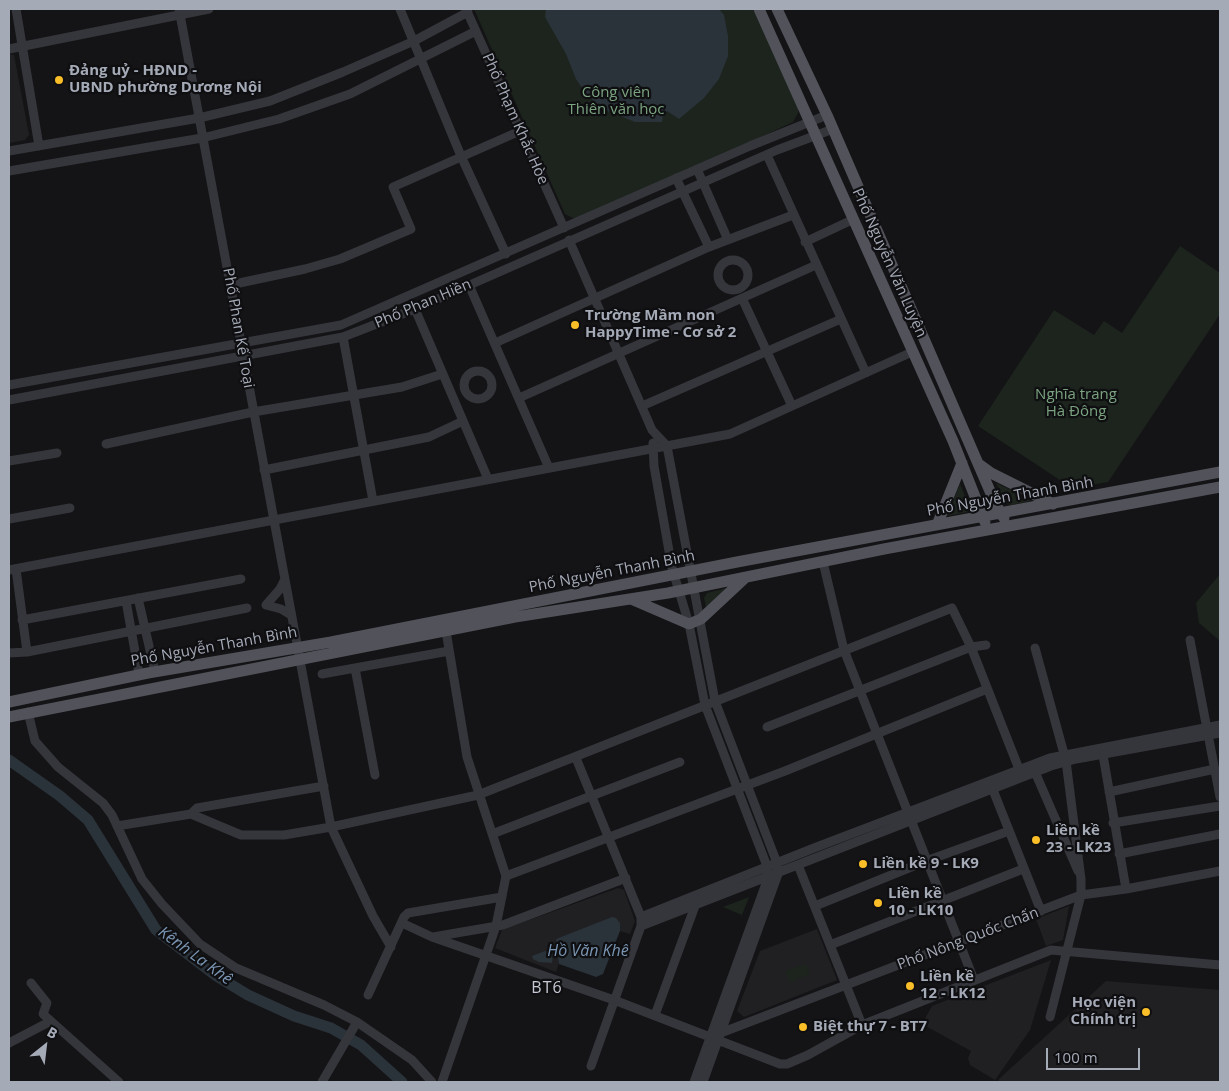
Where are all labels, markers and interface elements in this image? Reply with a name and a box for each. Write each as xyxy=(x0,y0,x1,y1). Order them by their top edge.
street label: Phố Phạm Khắc Hòe xyxy=(478,51,552,187)
place label: Đảng uỷ - HĐND - UBND phường Dương Nội xyxy=(69,62,262,97)
marker: Đảng uỷ - HĐND - UBND phường Dương Nội xyxy=(53,74,65,86)
park label: Công viên Thiên văn học xyxy=(567,84,665,119)
street label: Phố Nguyễn Văn Luyện xyxy=(848,186,930,340)
street label: Phố Phan Kế Toại xyxy=(219,267,257,389)
street label: Phố Phan Hiền xyxy=(372,276,474,332)
place label: Trường Mầm non HappyTime - Cơ sở 2 xyxy=(585,307,736,342)
marker: Trường Mầm non HappyTime - Cơ sở 2 xyxy=(569,319,581,331)
park label: Nghĩa trang Hà Đông xyxy=(1035,386,1117,421)
street label: Phố Nguyễn Thanh Bình xyxy=(925,473,1095,521)
street label: Phố Nguyễn Thanh Bình xyxy=(527,547,697,597)
street label: Phố Nguyễn Thanh Bình xyxy=(129,623,299,671)
place label: Liền kề 23 - LK23 xyxy=(1046,822,1111,857)
marker: Liền kề 23 - LK23 xyxy=(1030,834,1042,846)
place label: Liền kề 9 - LK9 xyxy=(873,855,979,873)
marker: Liền kề 9 - LK9 xyxy=(857,858,869,870)
place label: Liền kề 10 - LK10 xyxy=(888,885,953,920)
marker: Liền kề 10 - LK10 xyxy=(872,897,884,909)
street label: Phố Nông Quốc Chấn xyxy=(895,904,1041,974)
water label: Kênh La Khê xyxy=(154,923,236,989)
water label: Hồ Văn Khê xyxy=(547,941,629,961)
place label: Liền kề 12 - LK12 xyxy=(920,968,985,1003)
district label: BT6 xyxy=(531,978,563,998)
marker: Liền kề 12 - LK12 xyxy=(904,980,916,992)
place label: Học viện Chính trị xyxy=(1070,994,1136,1029)
marker: Học viện Chính trị xyxy=(1140,1006,1152,1018)
place label: Biệt thự 7 - BT7 xyxy=(813,1018,927,1036)
north arrow xyxy=(20,1021,70,1071)
marker: Biệt thự 7 - BT7 xyxy=(797,1021,809,1033)
text: B xyxy=(44,1022,61,1043)
scale bar xyxy=(1049,1038,1143,1070)
text: 100 m xyxy=(1054,1047,1098,1067)

